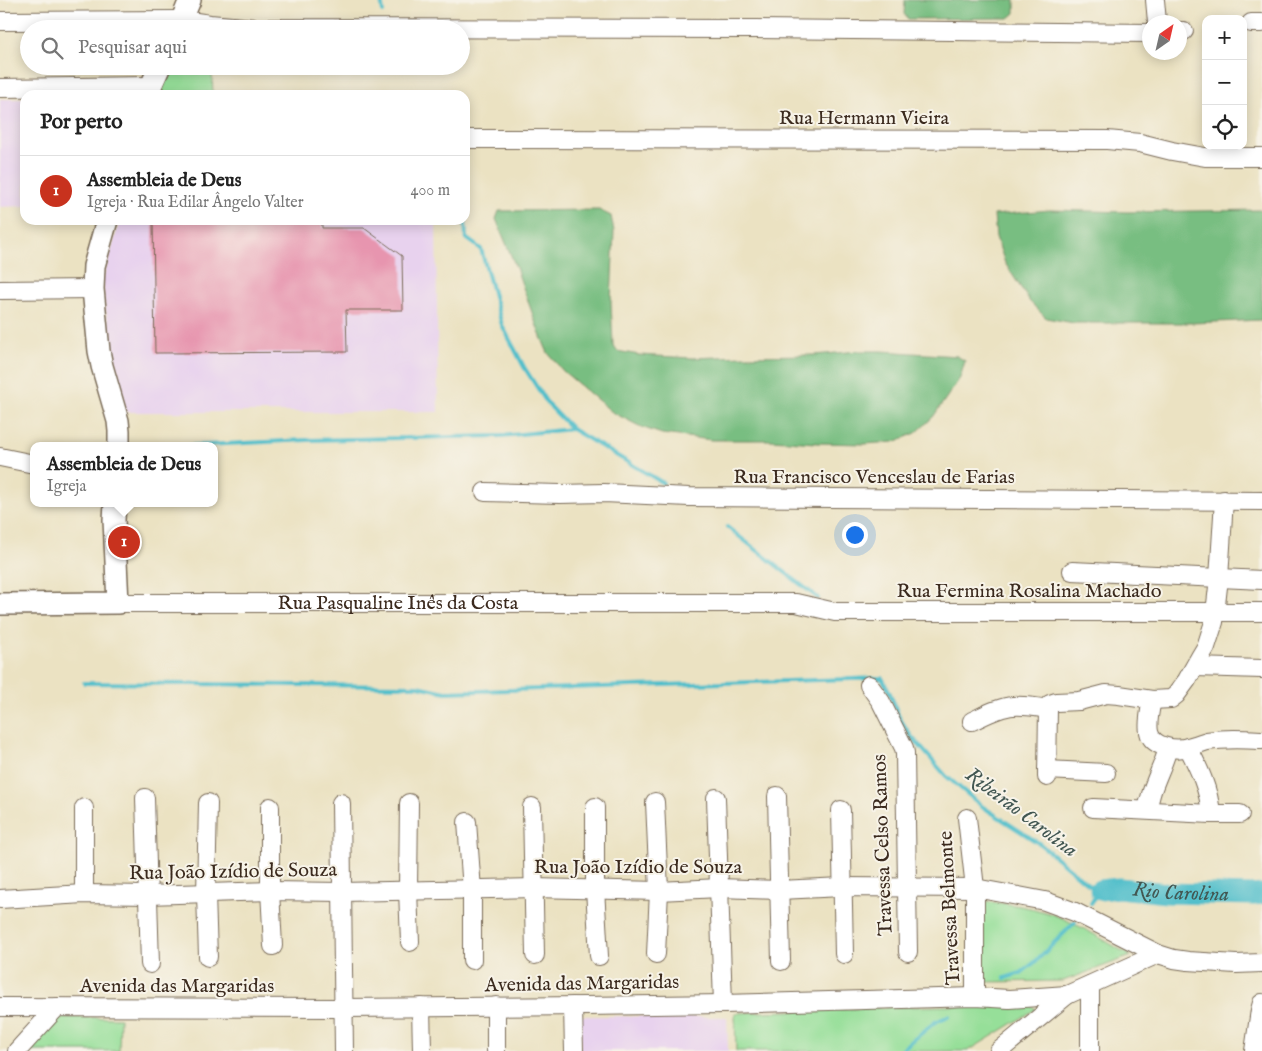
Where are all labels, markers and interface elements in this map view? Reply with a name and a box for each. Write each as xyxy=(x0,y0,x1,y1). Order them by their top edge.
north arrow xyxy=(1142,15,1187,60)
map controls xyxy=(1202,15,1247,150)
button: + xyxy=(1202,15,1247,60)
search box xyxy=(20,20,470,75)
icon: search xyxy=(38,34,66,62)
text: Pesquisar aqui xyxy=(78,36,187,60)
button: − xyxy=(1202,60,1247,105)
button: locate xyxy=(1202,105,1247,150)
street label: Rua Hermann Vieira xyxy=(779,106,950,131)
text: Por perto xyxy=(40,109,122,136)
text: Assembleia de Deus xyxy=(87,169,241,193)
text: 1 xyxy=(53,181,59,201)
text: 400 m xyxy=(411,181,450,201)
text: Igreja · Rua Edilar Ângelo Valter xyxy=(87,193,304,213)
popup xyxy=(30,442,218,507)
text: Assembleia de Deus xyxy=(47,453,201,477)
street label: Rua Francisco Venceslau de Farias xyxy=(733,465,1015,490)
text: Igreja xyxy=(47,477,86,497)
your location xyxy=(842,522,868,548)
pin: 1 xyxy=(108,523,140,561)
street label: Rua Fermina Rosalina Machado xyxy=(897,579,1162,604)
street label: Rua Pasqualine Inês da Costa xyxy=(278,591,519,616)
street label: Travessa Celso Ramos xyxy=(867,754,899,936)
water label: Ribeirão Carolina xyxy=(959,762,1083,864)
street label: Travessa Belmonte xyxy=(933,830,967,986)
street label: Rua João Izídio de Souza xyxy=(534,855,743,880)
street label: Rua João Izídio de Souza xyxy=(129,858,338,886)
water label: Rio Carolina xyxy=(1131,876,1229,908)
street label: Avenida das Margaridas xyxy=(484,970,679,998)
street label: Avenida das Margaridas xyxy=(79,974,274,999)

